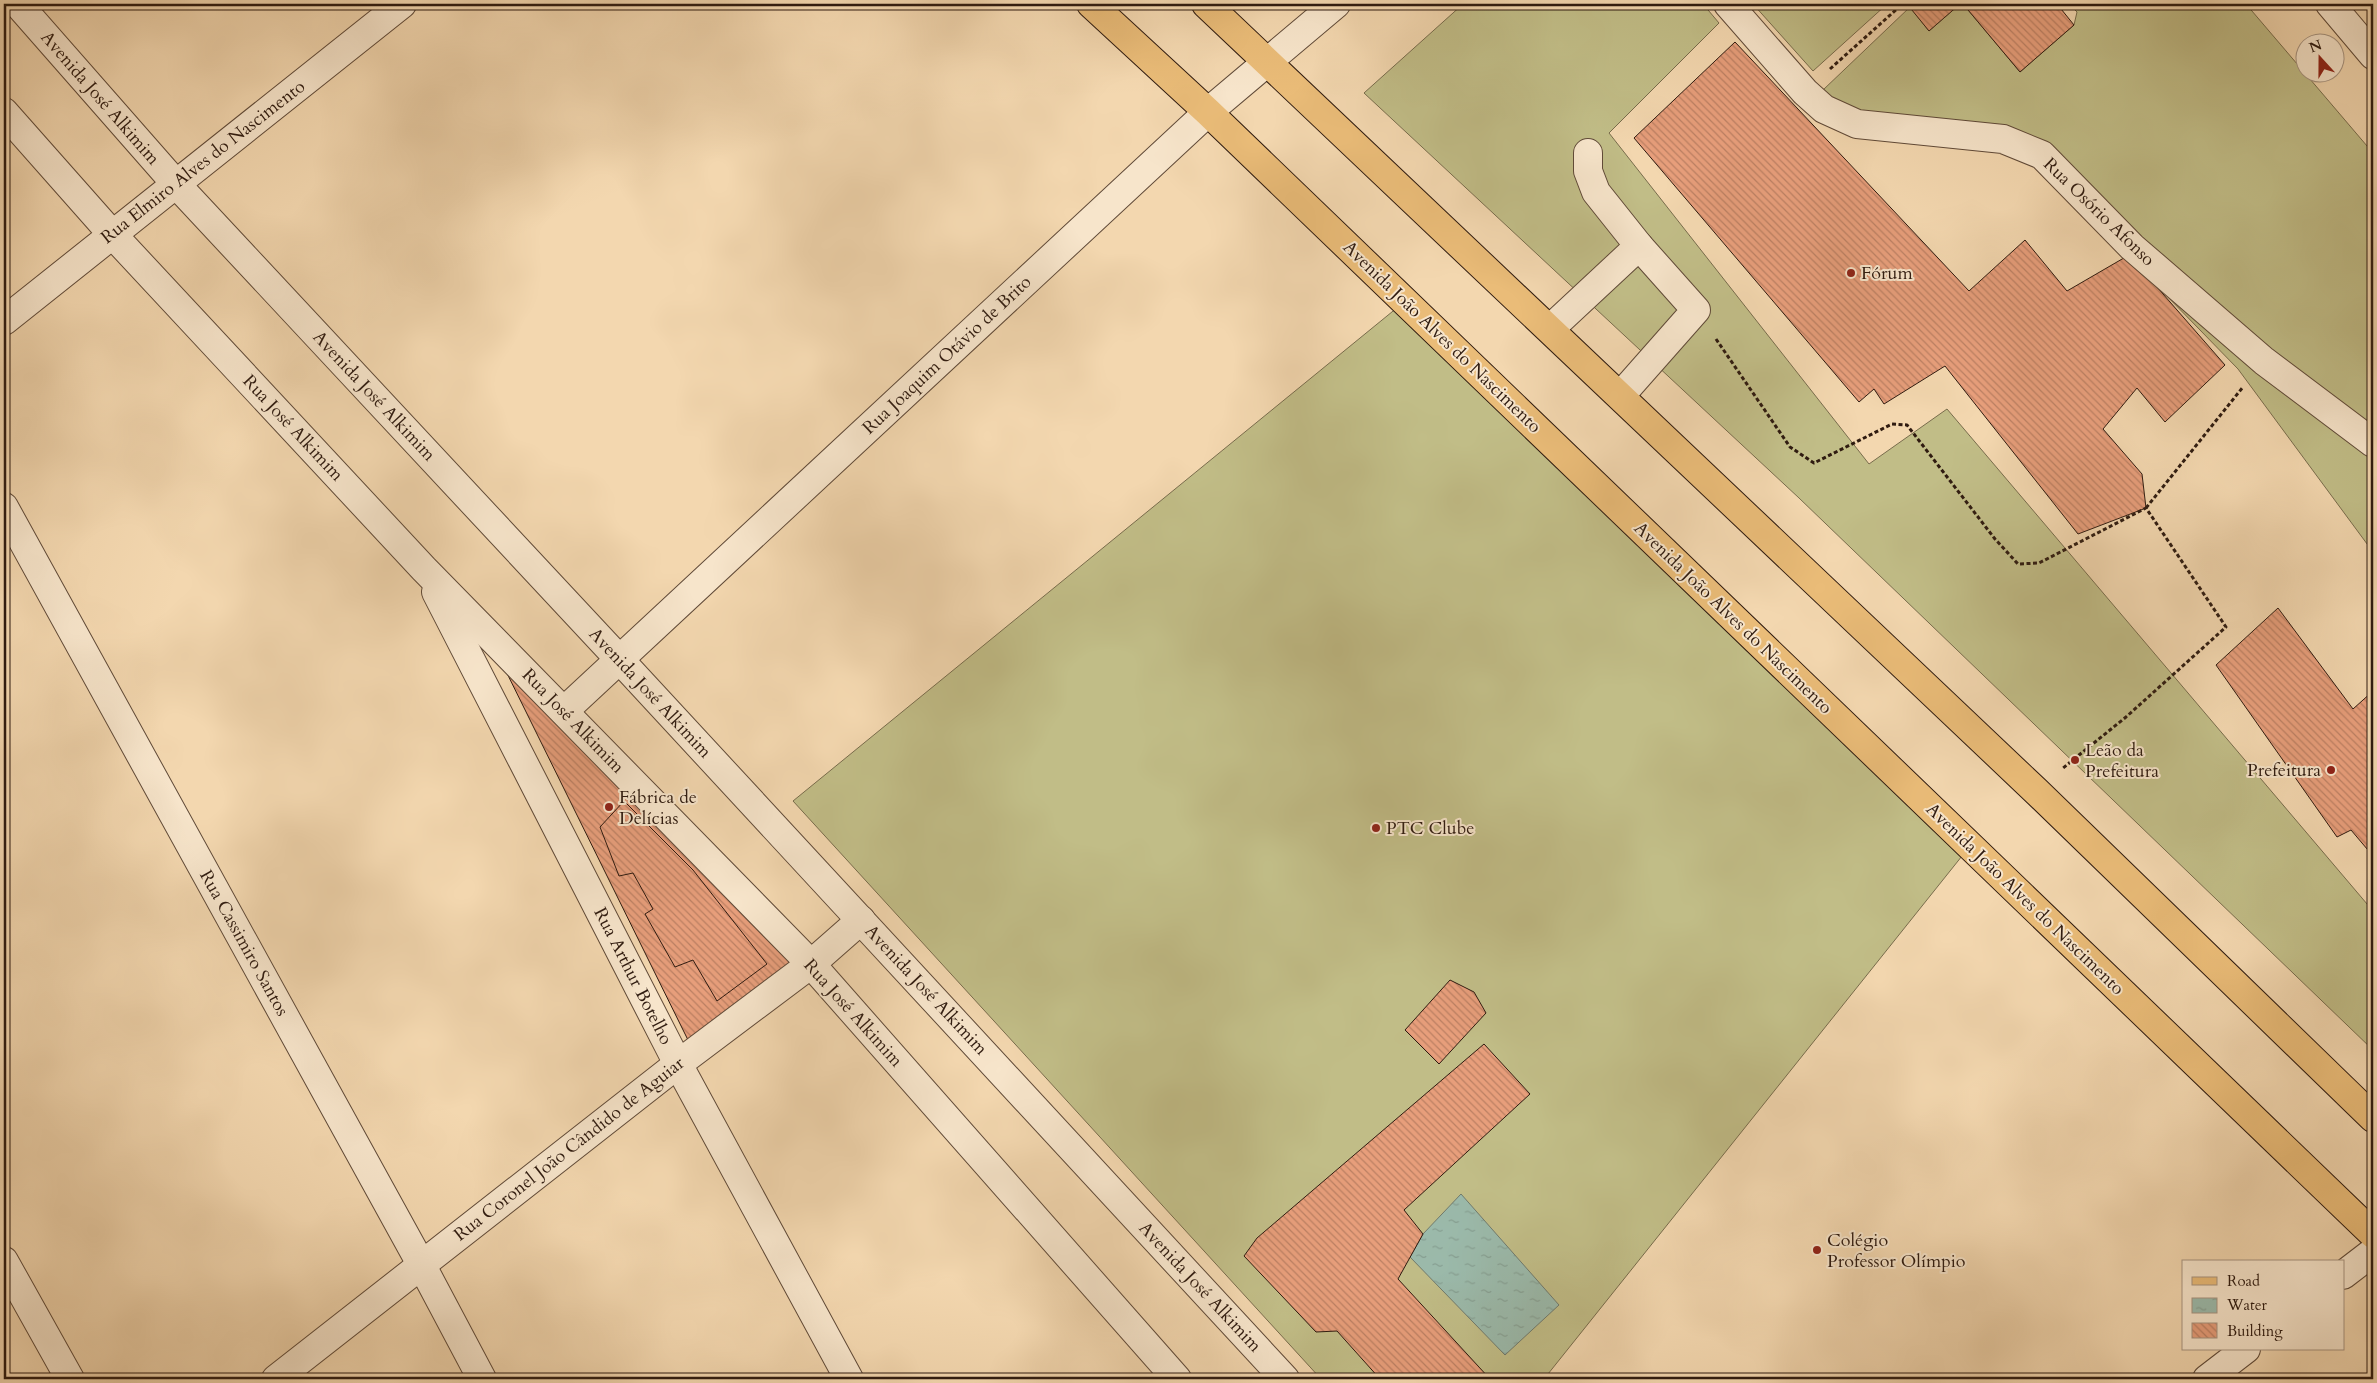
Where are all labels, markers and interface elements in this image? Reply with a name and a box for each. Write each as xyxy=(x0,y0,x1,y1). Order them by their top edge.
street label: Avenida José Alkimim xyxy=(35,26,166,171)
north arrow xyxy=(2294,32,2344,82)
text: N xyxy=(2306,35,2325,57)
street label: Rua Elmiro Alves do Nascimento xyxy=(96,74,311,250)
street label: Rua Osório Afonso xyxy=(2038,152,2161,272)
street label: Avenida João Alves do Nascimento xyxy=(1337,235,1547,439)
place label: Fórum xyxy=(1861,261,1913,286)
marker: Fórum xyxy=(1845,267,1857,279)
street label: Rua Joaquim Otávio de Brito xyxy=(857,270,1037,440)
street label: Avenida José Alkimim xyxy=(307,325,442,467)
street label: Rua José Alkimim xyxy=(237,369,350,487)
street label: Avenida João Alves do Nascimento xyxy=(1628,516,1838,720)
street label: Avenida José Alkimim xyxy=(583,622,718,764)
street label: Rua José Alkimim xyxy=(516,663,630,780)
place label: Leão da Prefeitura xyxy=(2085,738,2159,784)
marker: Leão da Prefeitura xyxy=(2069,754,2081,766)
place label: Prefeitura xyxy=(2247,758,2321,783)
marker: Prefeitura xyxy=(2325,764,2337,776)
place label: Fábrica de Delícias xyxy=(619,785,697,831)
street label: Avenida João Alves do Nascimento xyxy=(1920,797,2130,1001)
marker: Fábrica de Delícias xyxy=(603,801,615,813)
place label: PTC Clube xyxy=(1386,816,1475,841)
marker: PTC Clube xyxy=(1370,822,1382,834)
street label: Rua Cassimiro Santos xyxy=(193,865,295,1021)
street label: Rua Arthur Botelho xyxy=(588,903,679,1049)
street label: Avenida José Alkimim xyxy=(859,919,994,1061)
street label: Rua José Alkimim xyxy=(798,954,909,1073)
street label: Rua Coronel João Cândido de Aguiar xyxy=(449,1051,690,1247)
street label: Avenida José Alkimim xyxy=(1133,1216,1268,1358)
place label: Colégio Professor Olímpio xyxy=(1827,1228,1966,1274)
marker: Colégio Professor Olímpio xyxy=(1811,1244,1823,1256)
legend xyxy=(2182,1260,2344,1350)
text: Road xyxy=(2227,1271,2260,1291)
text: Water xyxy=(2226,1295,2268,1315)
text: Building xyxy=(2227,1321,2283,1341)

